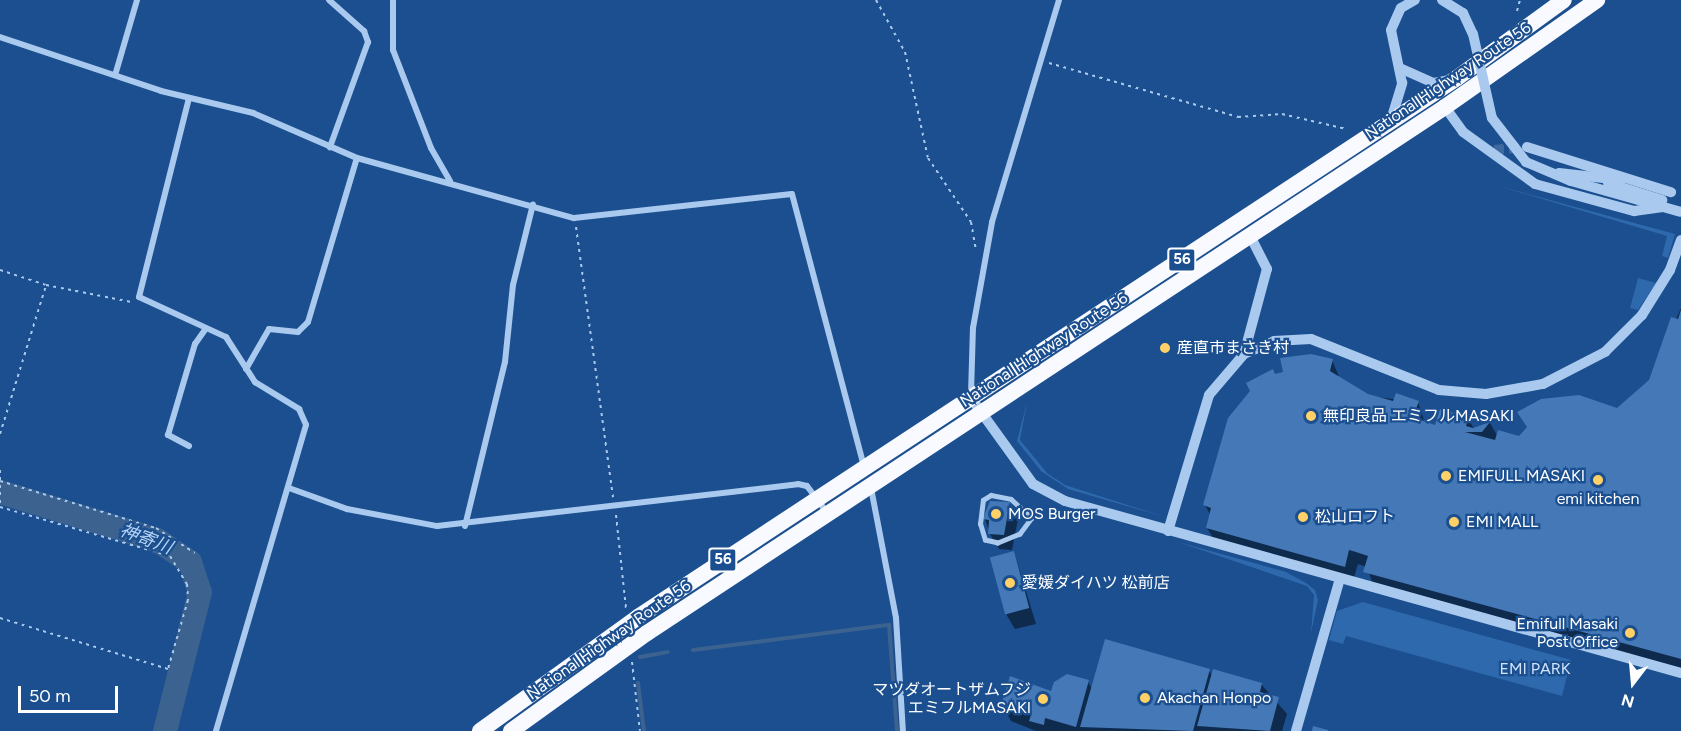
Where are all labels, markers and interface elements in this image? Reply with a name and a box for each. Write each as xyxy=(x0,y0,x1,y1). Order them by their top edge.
street label: National Highway Route 56 xyxy=(1361,18,1535,144)
road number: 56 xyxy=(1167,248,1197,272)
street label: National Highway Route 56 xyxy=(957,289,1131,411)
place label: 産直市まさき村 xyxy=(1177,338,1289,358)
marker: 産直市まさき村 xyxy=(1158,341,1172,355)
place label: 無印良品 エミフルMASAKI xyxy=(1323,406,1514,426)
marker: 無印良品 エミフルMASAKI xyxy=(1304,409,1318,423)
place label: EMIFULL MASAKI xyxy=(1458,466,1585,486)
marker: EMIFULL MASAKI xyxy=(1439,469,1453,483)
marker: emi kitchen xyxy=(1591,473,1605,487)
place label: emi kitchen xyxy=(1557,489,1639,509)
place label: MOS Burger xyxy=(1008,504,1095,524)
marker: MOS Burger xyxy=(989,507,1003,521)
place label: 松山ロフト xyxy=(1315,507,1395,527)
marker: 松山ロフト xyxy=(1296,510,1310,524)
place label: EMI MALL xyxy=(1466,512,1538,532)
marker: EMI MALL xyxy=(1447,515,1461,529)
water label: 神寄川 xyxy=(117,519,175,559)
road number: 56 xyxy=(708,548,738,572)
place label: 愛媛ダイハツ 松前店 xyxy=(1022,573,1170,593)
street label: National Highway Route 56 xyxy=(523,576,695,704)
marker: 愛媛ダイハツ 松前店 xyxy=(1003,576,1017,590)
place label: Emifull Masaki Post Office xyxy=(1517,614,1618,652)
marker: Emifull Masaki Post Office xyxy=(1623,626,1637,640)
north arrow xyxy=(1603,653,1663,713)
park label: EMI PARK xyxy=(1499,659,1571,679)
scale bar xyxy=(21,674,122,712)
place label: マツダオートザムフジ エミフルMASAKI xyxy=(871,680,1031,718)
text: 50 m xyxy=(29,685,71,707)
place label: Akachan Honpo xyxy=(1157,688,1271,708)
text: N xyxy=(1619,690,1636,712)
marker: Akachan Honpo xyxy=(1138,691,1152,705)
marker: マツダオートザムフジ エミフルMASAKI xyxy=(1036,692,1050,706)

